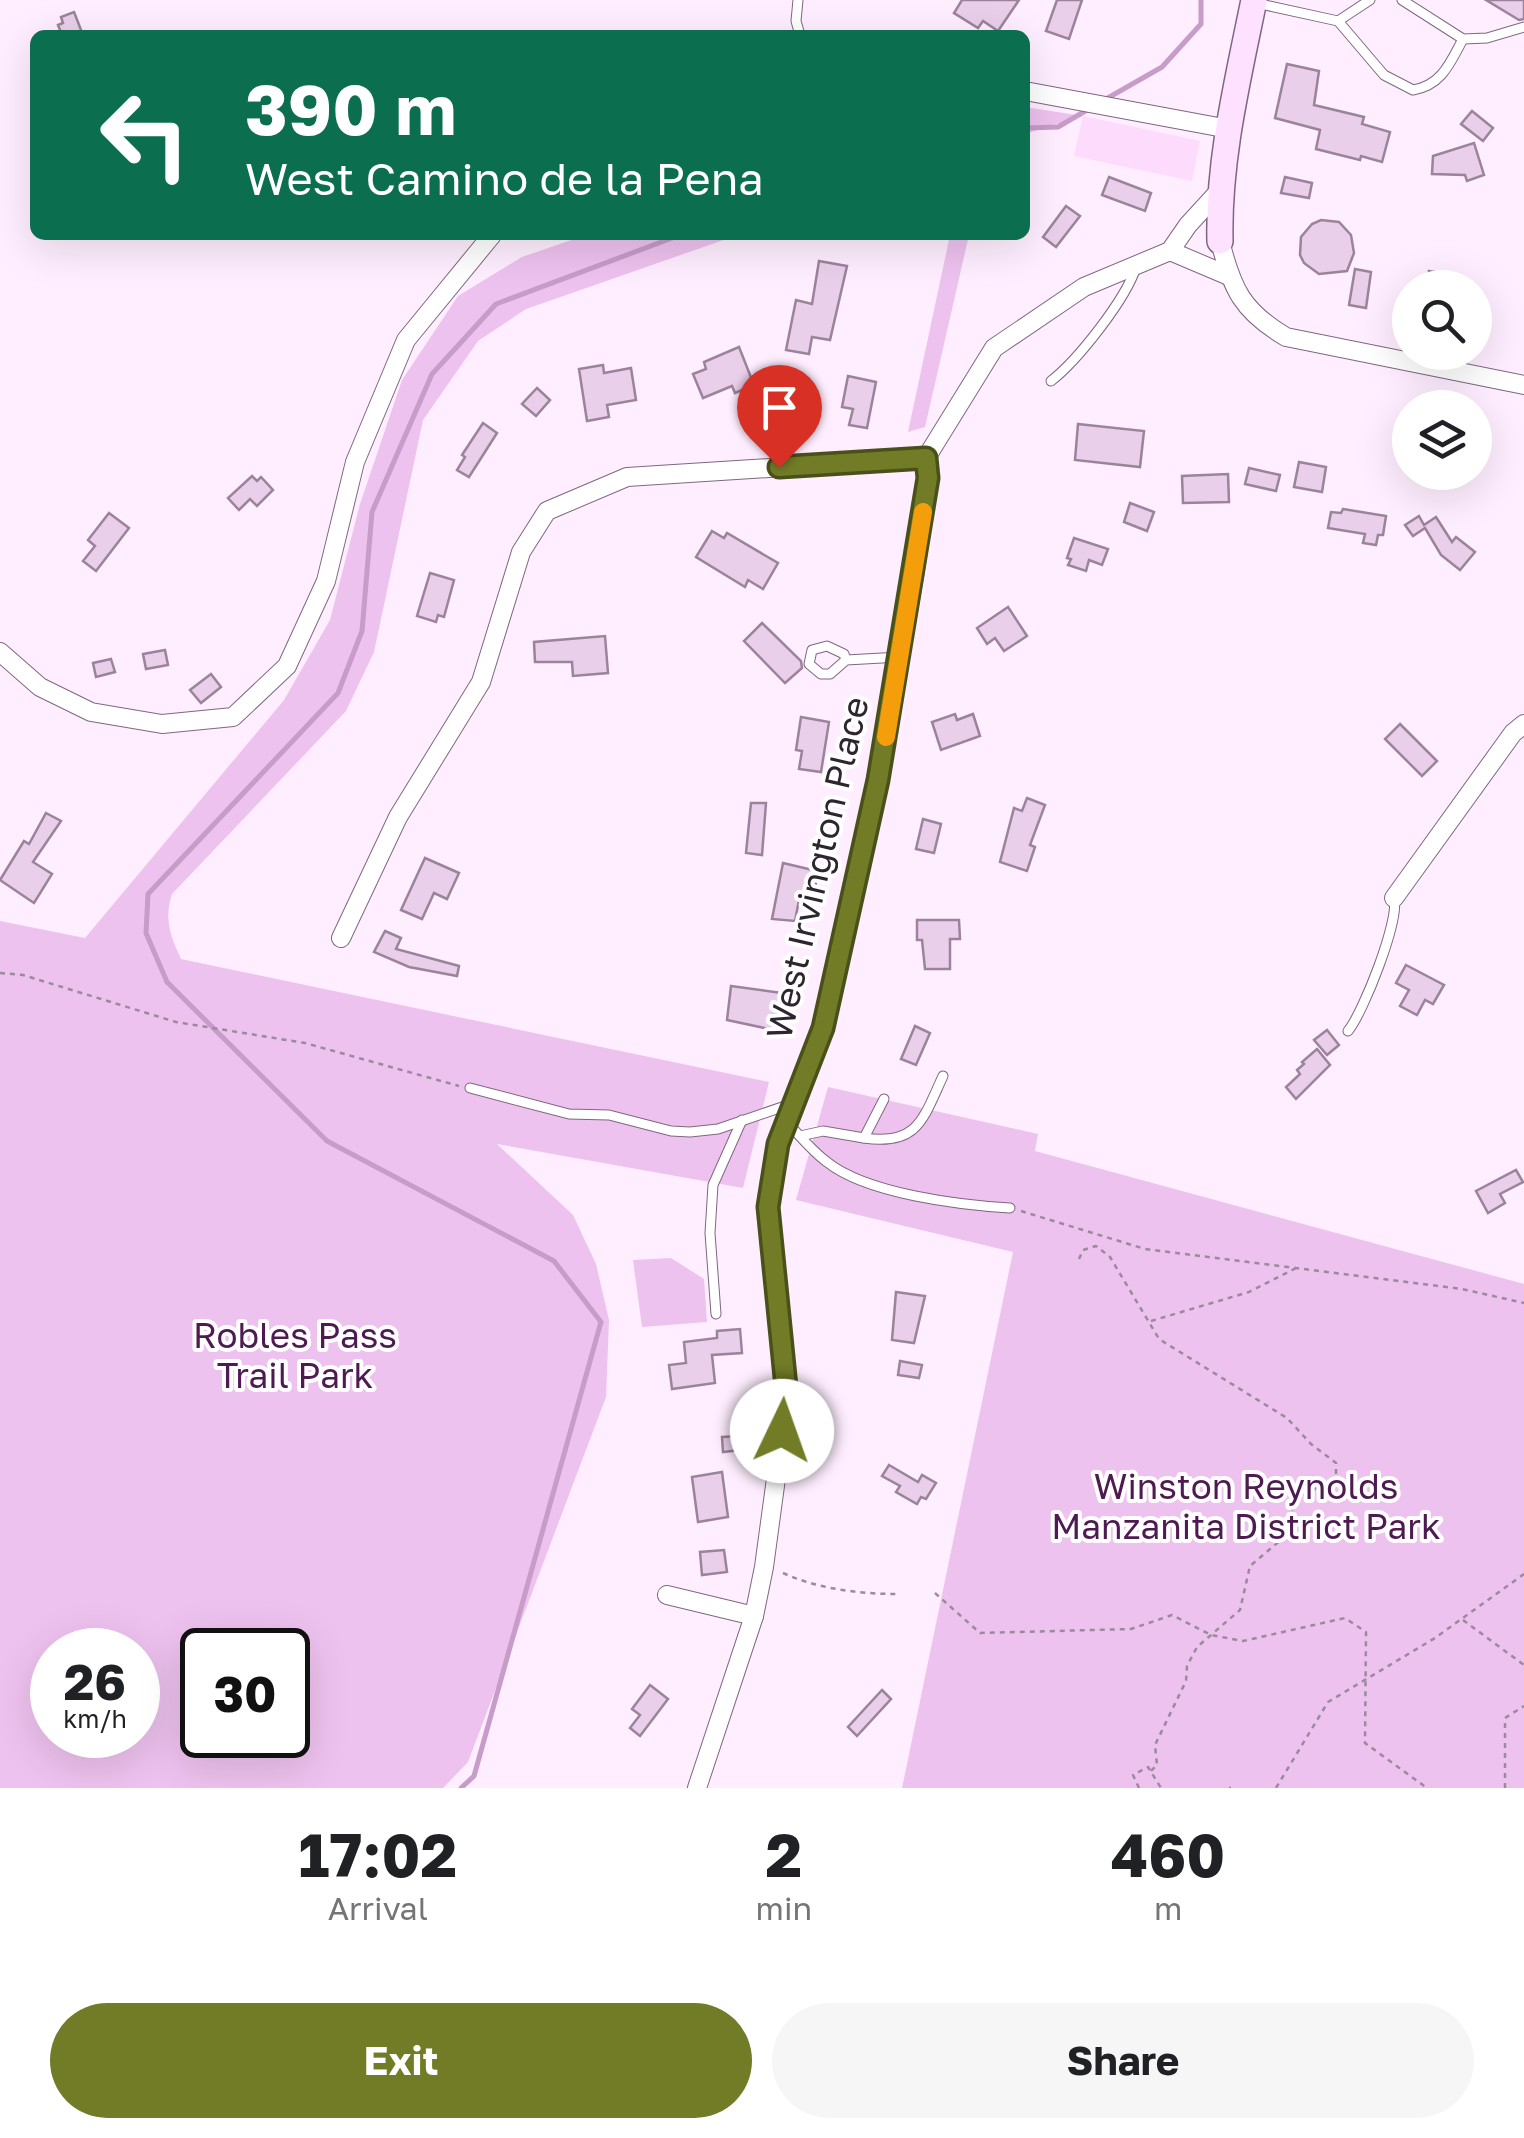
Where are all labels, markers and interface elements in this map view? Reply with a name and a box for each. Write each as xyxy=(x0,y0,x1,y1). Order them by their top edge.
text: 390 m xyxy=(245,66,456,150)
icon: left xyxy=(80,70,210,200)
text: West Camino de la Pena xyxy=(245,151,764,205)
map controls xyxy=(1392,270,1492,490)
button: search xyxy=(1392,270,1492,370)
pin xyxy=(737,365,822,468)
icon: arrive xyxy=(752,380,807,435)
button: layers xyxy=(1392,390,1492,490)
street label: West Irvington Place xyxy=(757,692,877,1043)
park label: Robles Pass Trail Park xyxy=(193,1314,397,1396)
position arrow xyxy=(730,1379,834,1483)
park label: Winston Reynolds Manzanita District Park xyxy=(1051,1465,1441,1547)
speed limit sign: 30 xyxy=(180,1628,310,1758)
text: 26 xyxy=(64,1651,126,1711)
text: km/h xyxy=(63,1703,127,1734)
text: 17:02 xyxy=(299,1818,457,1890)
text: 2 xyxy=(766,1818,802,1890)
text: 460 xyxy=(1111,1818,1225,1890)
text: Arrival xyxy=(328,1889,428,1927)
text: min xyxy=(756,1889,812,1927)
text: m xyxy=(1154,1889,1182,1927)
button: Exit xyxy=(50,2003,752,2118)
button: Share xyxy=(772,2003,1474,2118)

